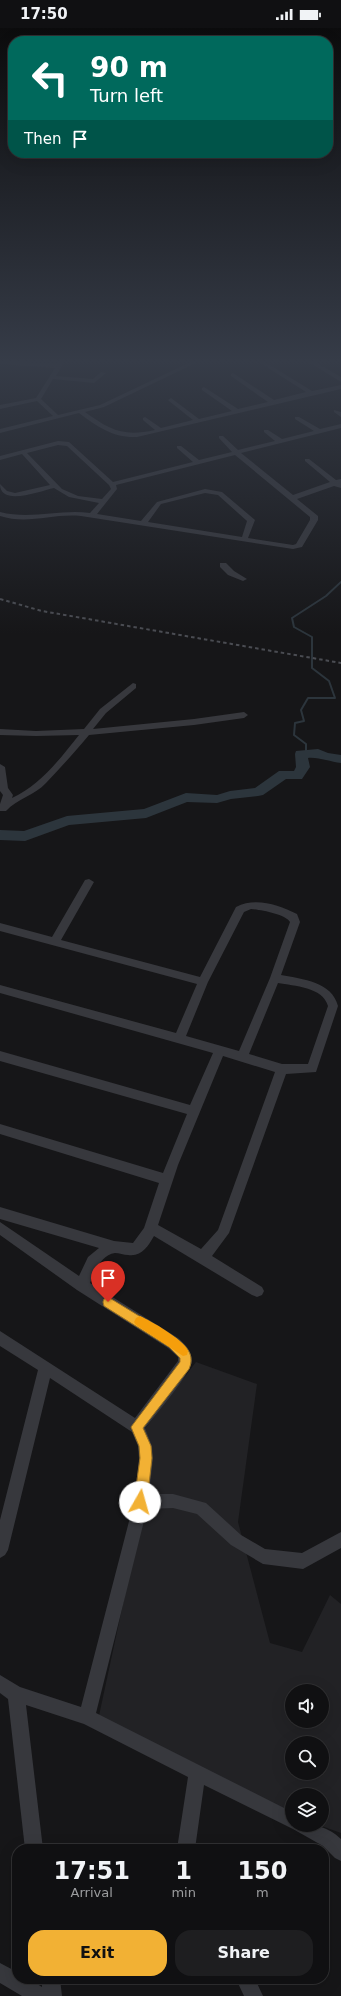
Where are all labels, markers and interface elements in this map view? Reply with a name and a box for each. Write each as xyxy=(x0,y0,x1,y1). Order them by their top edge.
text: 17:50 xyxy=(20,5,68,23)
text: 90 m xyxy=(90,51,168,84)
icon: left xyxy=(24,52,76,104)
text: Turn left xyxy=(90,85,163,106)
icon: arrive xyxy=(69,128,91,150)
text: Then xyxy=(24,130,61,148)
pin xyxy=(91,1261,125,1302)
icon: arrive xyxy=(97,1267,119,1289)
position arrow xyxy=(119,1481,161,1523)
map controls xyxy=(285,1684,329,1832)
button: sound xyxy=(285,1684,329,1728)
button: search xyxy=(285,1736,329,1780)
button: layers xyxy=(285,1788,329,1832)
text: 17:51 xyxy=(53,1857,130,1885)
text: 1 xyxy=(175,1857,192,1885)
text: 150 xyxy=(237,1857,287,1885)
text: Arrival xyxy=(71,1885,113,1900)
text: min xyxy=(171,1885,196,1900)
text: m xyxy=(256,1885,269,1900)
button: Exit xyxy=(28,1930,167,1976)
button: Share xyxy=(175,1930,313,1976)

